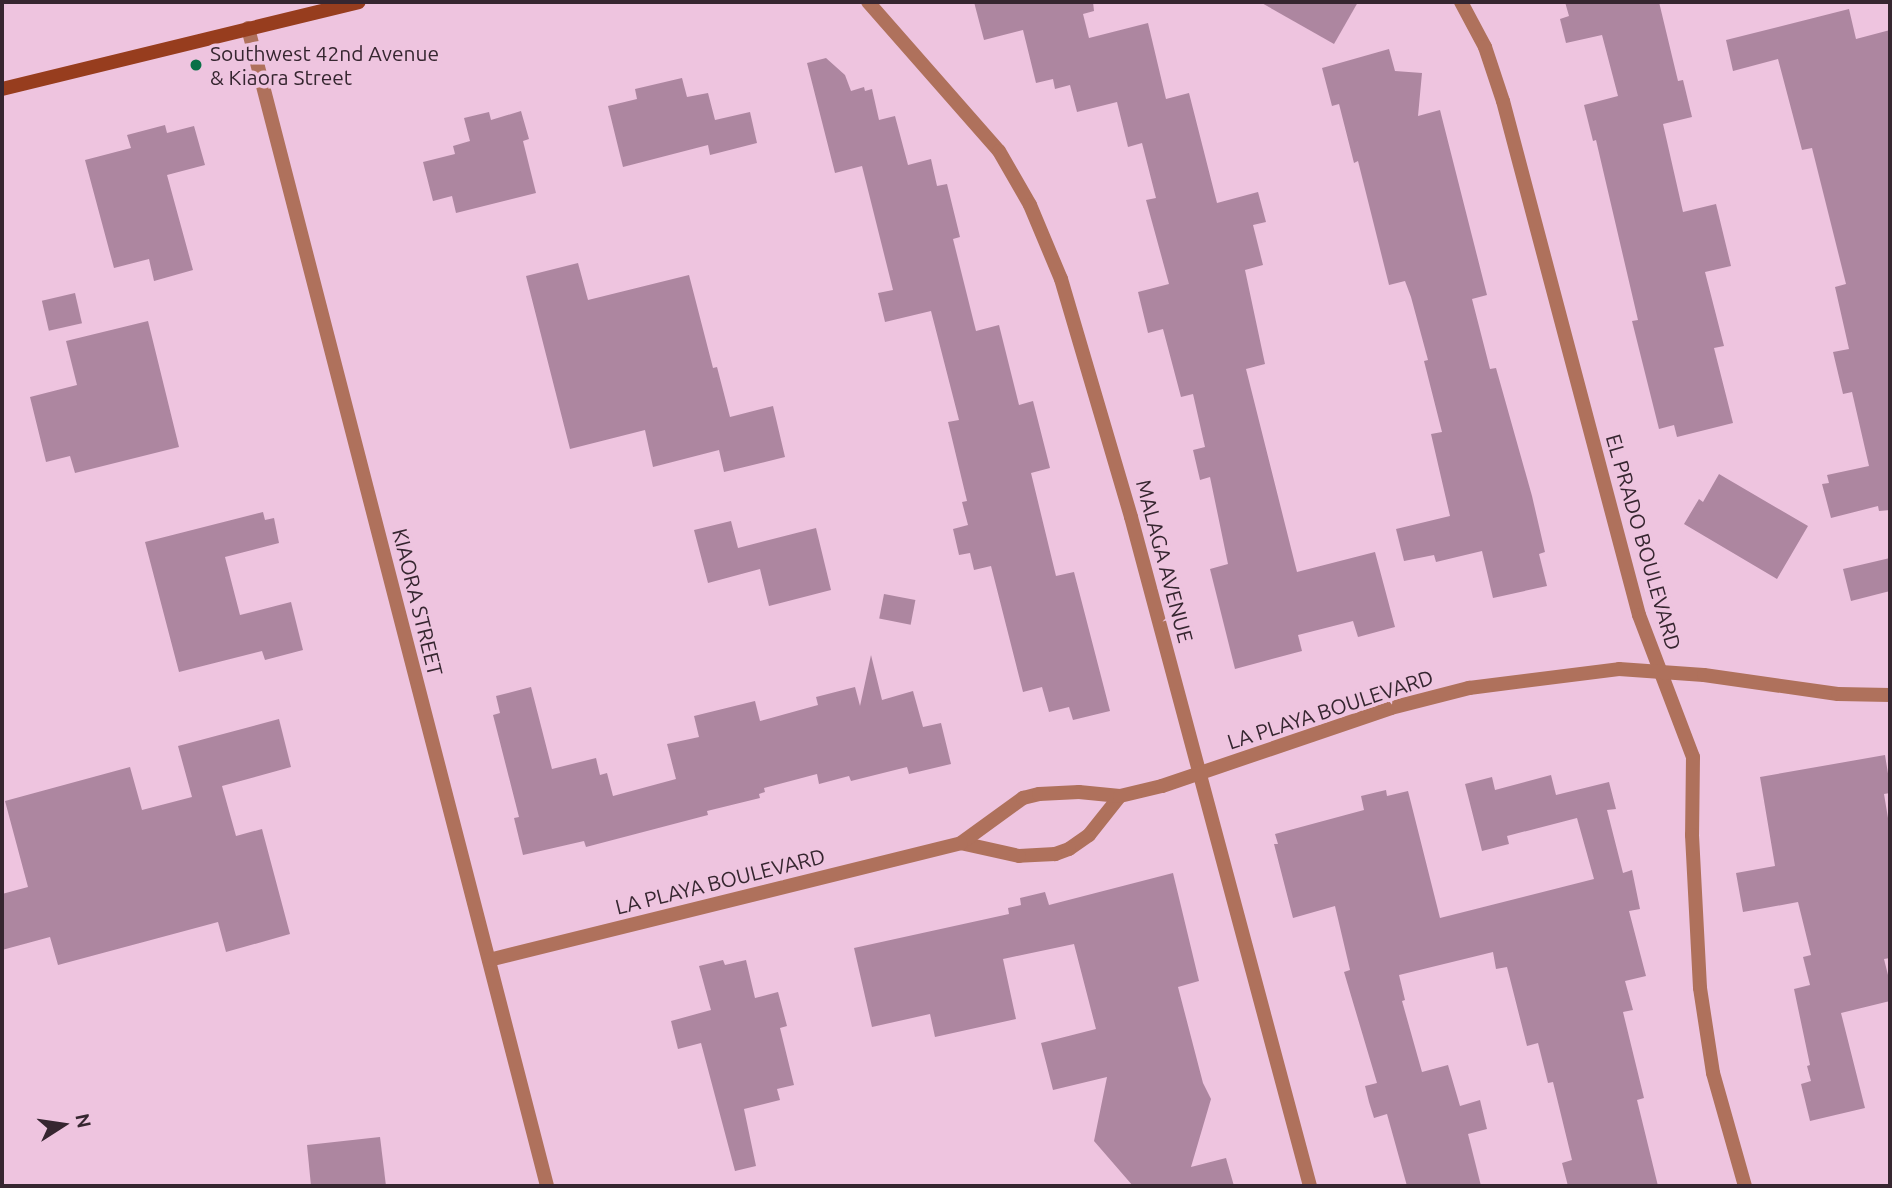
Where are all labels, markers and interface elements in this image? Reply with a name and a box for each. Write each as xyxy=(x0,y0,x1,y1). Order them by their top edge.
place label: Southwest 42nd Avenue & Kiaora Street xyxy=(210,40,439,90)
marker: Southwest 42nd Avenue & Kiaora Street xyxy=(188,57,204,73)
street label: EL PRADO BOULEVARD xyxy=(1601,431,1687,653)
street label: MALAGA AVENUE xyxy=(1131,477,1199,645)
street label: KIAORA STREET xyxy=(388,526,448,678)
street label: LA PLAYA BOULEVARD xyxy=(1224,664,1436,754)
street label: LA PLAYA BOULEVARD xyxy=(613,843,827,919)
north arrow xyxy=(28,1090,98,1160)
text: N xyxy=(71,1111,96,1130)

